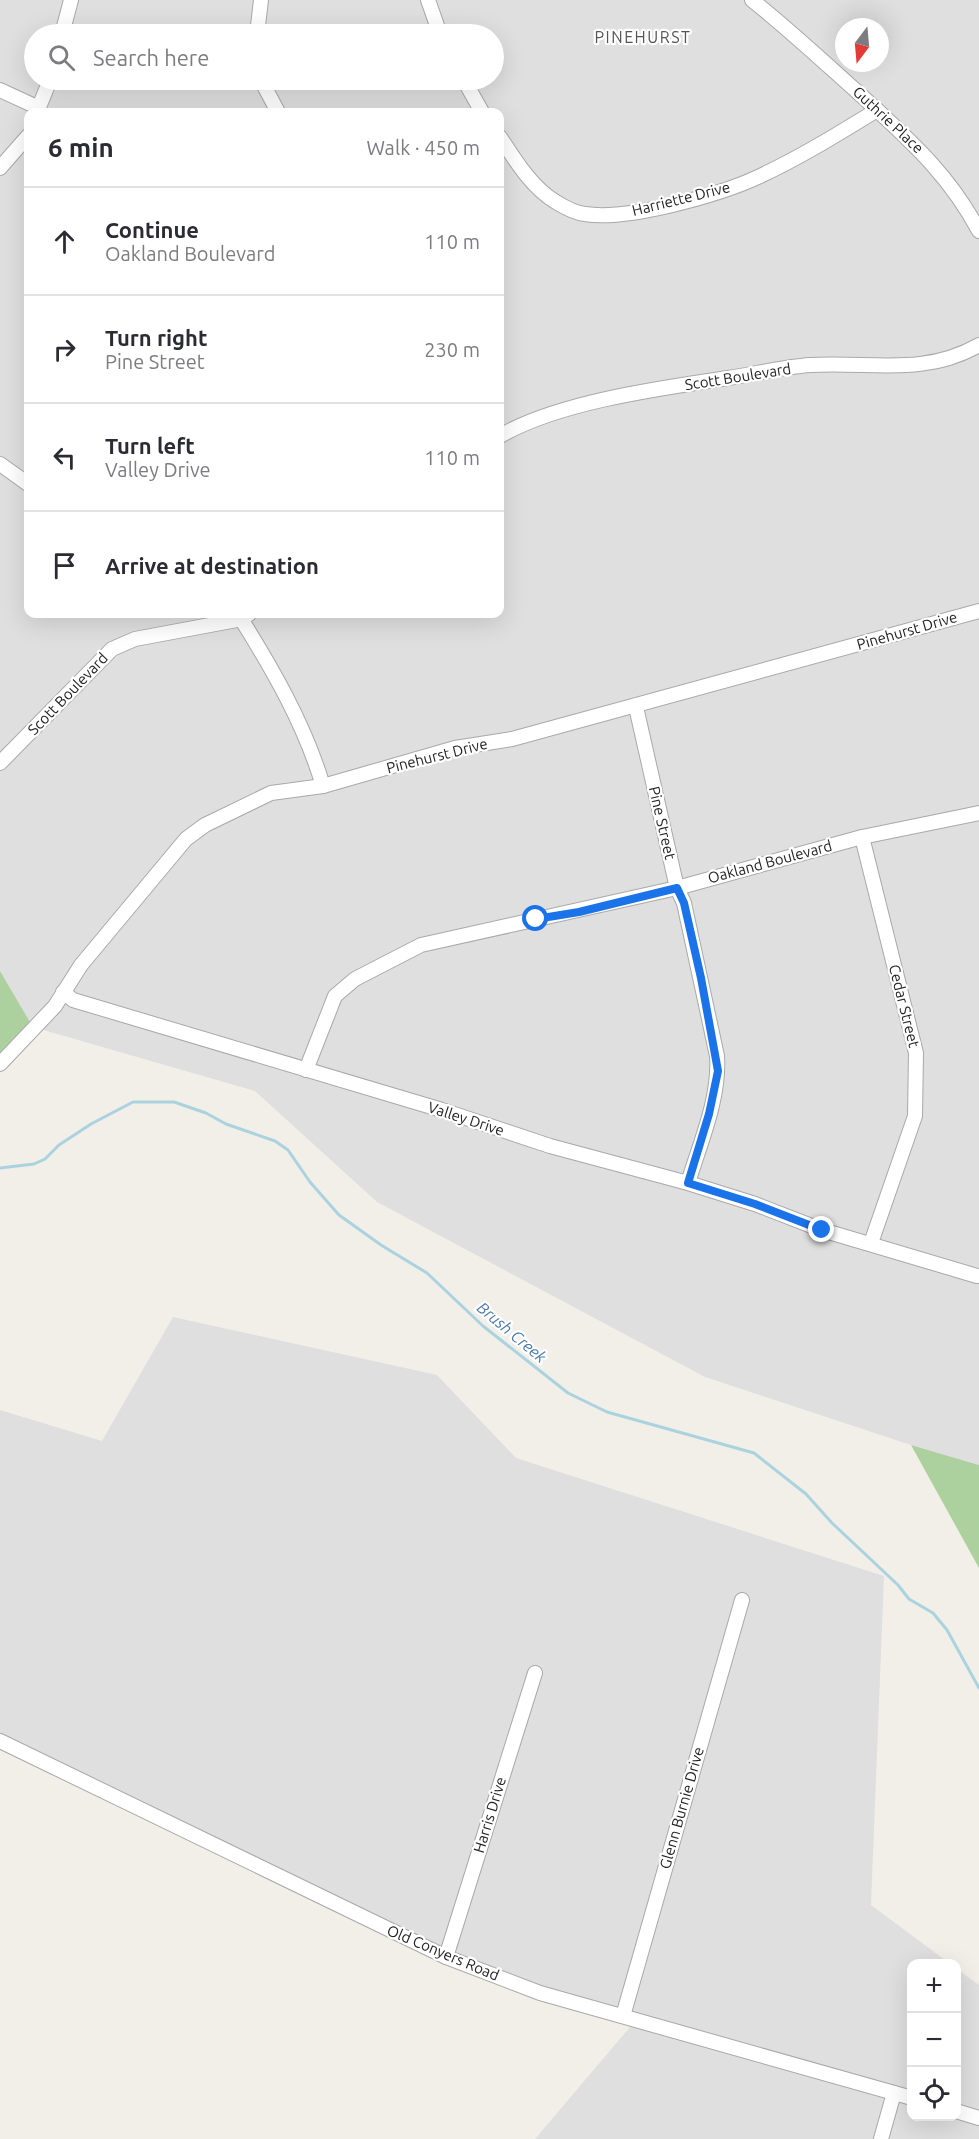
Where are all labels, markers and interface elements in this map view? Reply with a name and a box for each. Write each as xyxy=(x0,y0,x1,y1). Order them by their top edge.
north arrow xyxy=(835,18,889,72)
search box xyxy=(24,24,504,90)
district label: PINEHURST xyxy=(595,28,691,46)
icon: search xyxy=(45,41,78,74)
text: Search here xyxy=(93,45,209,70)
street label: Guthrie Place xyxy=(850,83,927,156)
text: 6 min xyxy=(48,133,114,162)
text: Walk · 450 m xyxy=(367,136,480,159)
street label: Harriette Drive xyxy=(630,178,732,219)
text: Continue xyxy=(105,217,199,242)
icon: ahead xyxy=(48,225,81,258)
text: 110 m xyxy=(424,230,480,253)
text: Oakland Boulevard xyxy=(105,242,276,265)
text: Turn right xyxy=(105,325,207,350)
icon: right xyxy=(48,333,81,366)
text: 230 m xyxy=(424,338,480,361)
text: Pine Street xyxy=(105,350,205,373)
street label: Scott Boulevard xyxy=(684,360,792,393)
text: Turn left xyxy=(105,433,195,458)
icon: left xyxy=(48,441,81,474)
text: 110 m xyxy=(424,446,480,469)
text: Valley Drive xyxy=(105,458,211,481)
icon: arrive xyxy=(48,549,81,582)
text: Arrive at destination xyxy=(105,553,319,578)
street label: Pinehurst Drive xyxy=(855,608,959,653)
street label: Scott Boulevard xyxy=(24,649,111,738)
street label: Pinehurst Drive xyxy=(385,735,489,776)
street label: Pine Street xyxy=(646,785,679,861)
street label: Oakland Boulevard xyxy=(706,837,834,886)
route start xyxy=(522,905,548,931)
street label: Cedar Street xyxy=(886,963,923,1049)
street label: Valley Drive xyxy=(426,1098,506,1139)
route end xyxy=(808,1216,834,1242)
water label: Brush Creek xyxy=(474,1298,551,1367)
street label: Glenn Burnie Drive xyxy=(656,1745,707,1871)
street label: Harris Drive xyxy=(470,1775,509,1855)
street label: Old Conyers Road xyxy=(385,1921,502,1984)
map controls xyxy=(907,1959,961,2121)
button: + xyxy=(907,1959,961,2013)
button: − xyxy=(907,2013,961,2067)
button: locate xyxy=(907,2067,961,2121)

